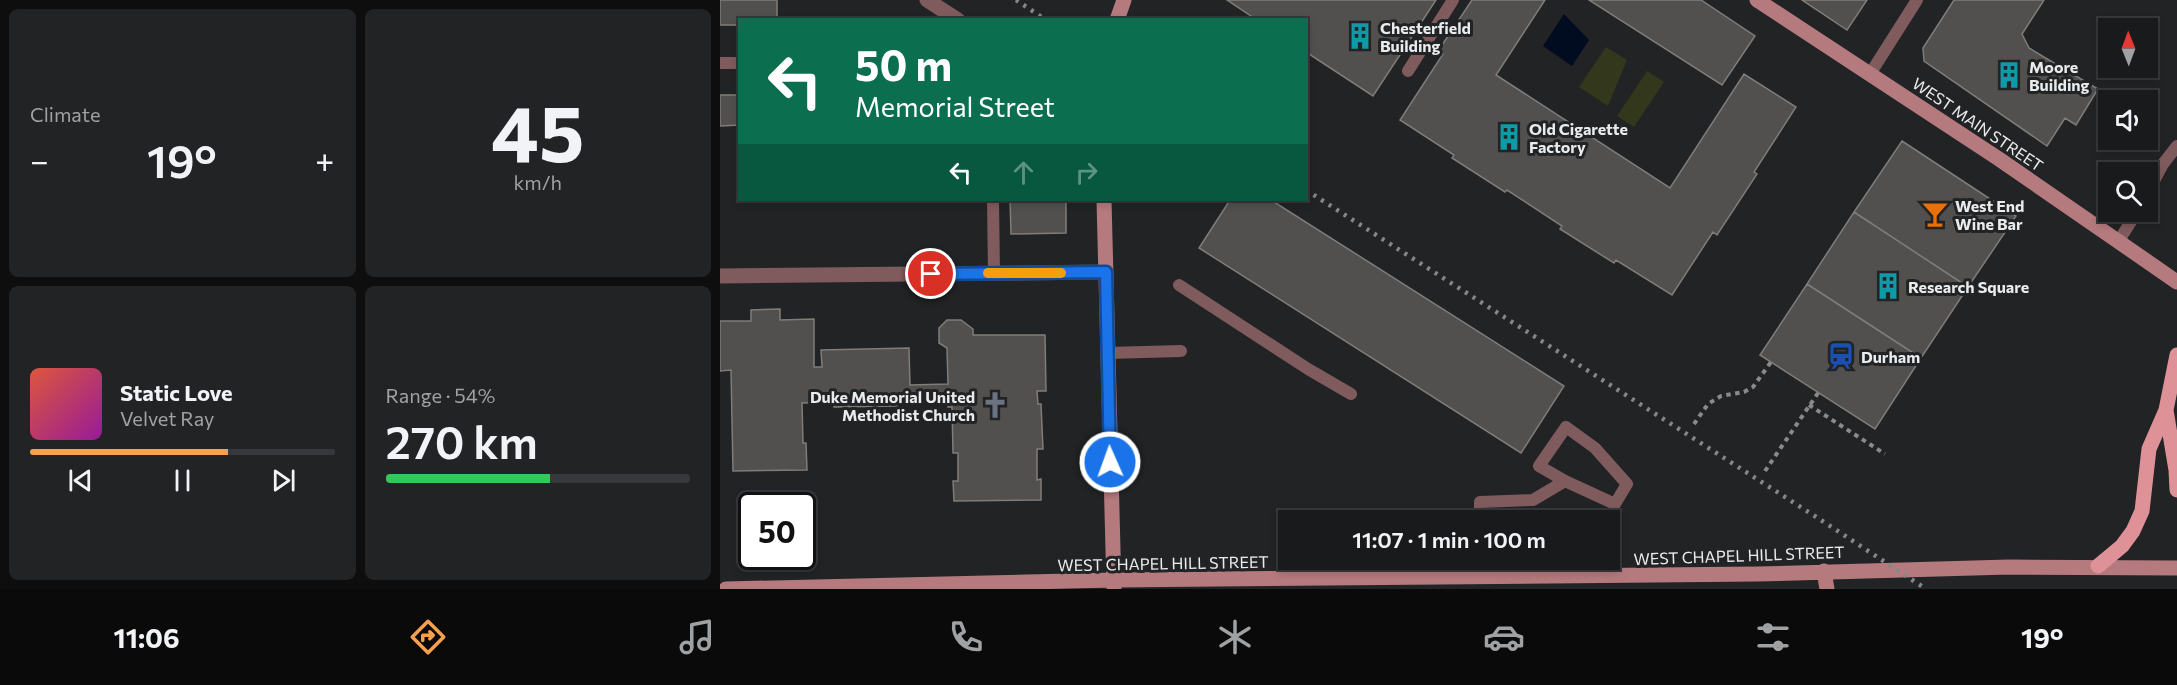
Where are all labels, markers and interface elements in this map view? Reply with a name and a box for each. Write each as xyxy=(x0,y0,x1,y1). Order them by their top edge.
place label: Chesterfield Building xyxy=(1380,18,1471,55)
north arrow xyxy=(2098,18,2158,78)
map controls xyxy=(2098,18,2158,222)
building icon: Chesterfield Building xyxy=(1345,21,1375,51)
text: 50 m xyxy=(855,38,952,90)
icon: left xyxy=(756,42,834,120)
place label: Moore Building xyxy=(2029,57,2090,94)
building icon: Moore Building xyxy=(1994,60,2024,90)
street label: WEST MAIN STREET xyxy=(1909,73,2047,175)
text: 45 xyxy=(491,83,584,178)
text: Memorial Street xyxy=(855,90,1055,123)
button: sound xyxy=(2098,90,2158,150)
text: Climate xyxy=(30,102,100,126)
place label: Old Cigarette Factory xyxy=(1529,119,1628,156)
building icon: Old Cigarette Factory xyxy=(1494,122,1524,152)
text: 19° xyxy=(147,132,217,187)
text: − xyxy=(30,139,49,180)
text: + xyxy=(315,139,335,180)
icon: left xyxy=(944,156,977,189)
icon: ahead xyxy=(1007,156,1040,189)
icon: right xyxy=(1070,156,1103,189)
button: search xyxy=(2098,162,2158,222)
text: km/h xyxy=(513,170,562,194)
place label: West End Wine Bar xyxy=(1955,196,2024,233)
bar icon: West End Wine Bar xyxy=(1920,199,1950,229)
pin xyxy=(905,248,956,299)
icon: arrive xyxy=(914,257,947,290)
building icon: Research Square xyxy=(1873,271,1903,301)
place label: Research Square xyxy=(1908,277,2029,296)
station icon: Durham xyxy=(1826,341,1856,371)
place label: Durham xyxy=(1861,347,1920,366)
text: Static Love xyxy=(120,379,233,406)
text: Range · 54% xyxy=(386,383,495,407)
place label: Duke Memorial United Methodist Church xyxy=(810,387,975,424)
church icon: Duke Memorial United Methodist Church xyxy=(980,390,1010,420)
text: Velvet Ray xyxy=(120,406,214,430)
text: 270 km xyxy=(386,413,538,468)
position arrow xyxy=(1078,430,1142,494)
icon: previous xyxy=(64,464,97,497)
icon: pause xyxy=(166,464,199,497)
icon: next xyxy=(267,464,300,497)
speed limit sign: 50 xyxy=(738,492,816,570)
text: 11:07 · 1 min · 100 m xyxy=(1352,526,1546,553)
street label: WEST CHAPEL HILL STREET xyxy=(1633,542,1845,568)
street label: WEST CHAPEL HILL STREET xyxy=(1057,552,1269,574)
icon: directions xyxy=(407,616,449,658)
icon: music xyxy=(676,616,718,658)
icon: phone xyxy=(945,616,987,658)
icon: climate xyxy=(1214,616,1256,658)
icon: car xyxy=(1483,616,1525,658)
icon: filters xyxy=(1752,616,1794,658)
text: 11:06 xyxy=(114,621,180,654)
text: 19° xyxy=(2021,621,2063,654)

